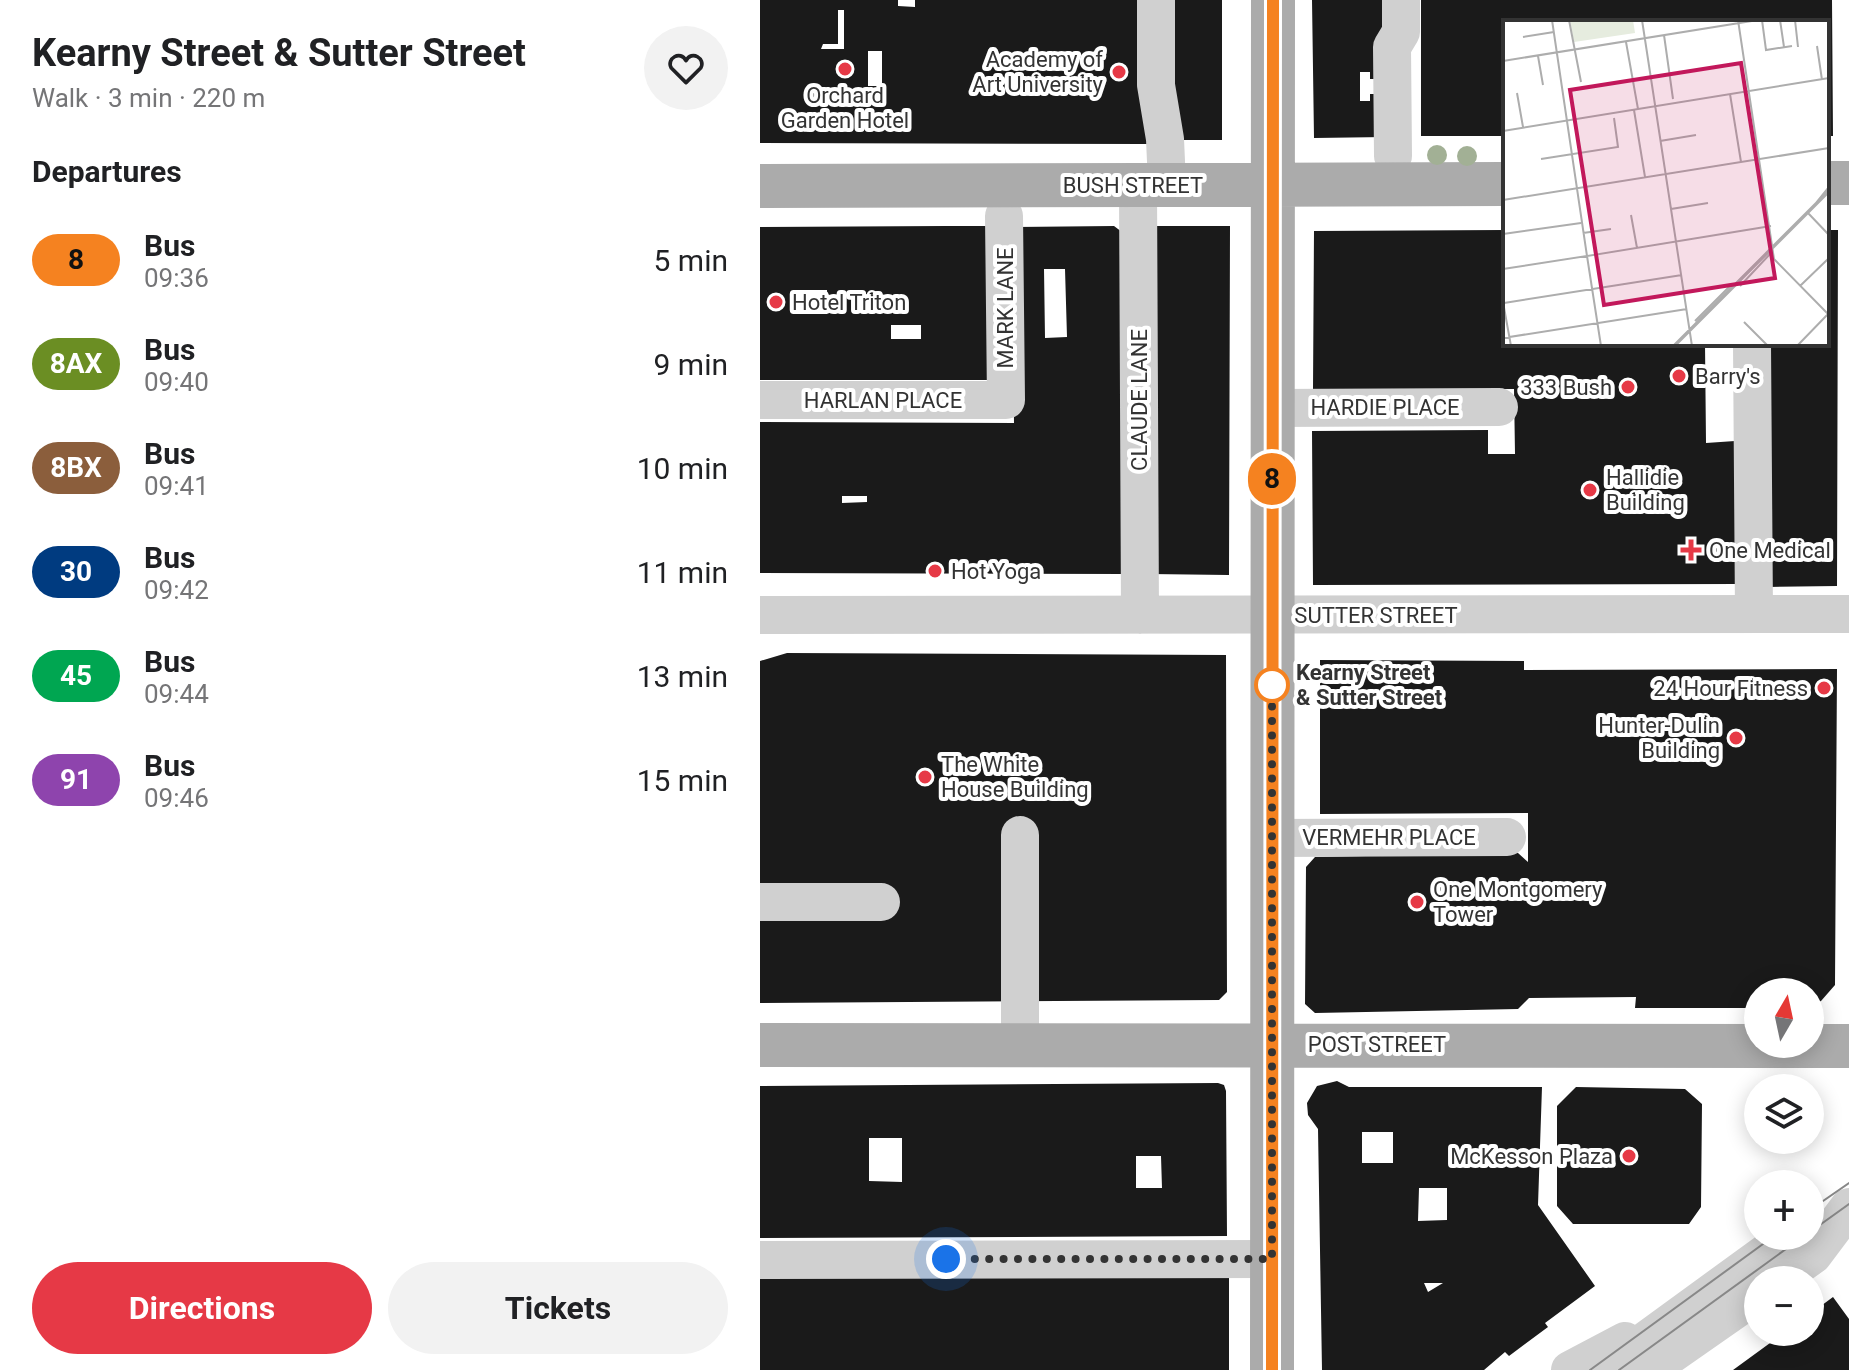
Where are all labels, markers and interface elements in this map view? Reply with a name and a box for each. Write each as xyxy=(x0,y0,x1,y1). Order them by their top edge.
inset map xyxy=(1503,20,1829,346)
button: heart xyxy=(644,26,728,110)
text: Kearny Street & Sutter Street xyxy=(32,31,526,75)
place label: Academy of Art University xyxy=(972,47,1104,97)
marker: Orchard Garden Hotel xyxy=(836,60,854,78)
marker: Academy of Art University xyxy=(1110,63,1128,81)
text: Walk · 3 min · 220 m xyxy=(32,83,265,113)
place label: Orchard Garden Hotel xyxy=(781,83,909,133)
text: Departures xyxy=(32,154,182,189)
street label: BUSH STREET xyxy=(1063,173,1203,198)
text: Bus xyxy=(144,228,195,263)
text: 8 xyxy=(68,243,84,276)
text: 5 min xyxy=(654,243,728,278)
street label: MARK LANE xyxy=(993,247,1018,369)
text: 09:36 xyxy=(144,263,209,293)
place label: Hotel Triton xyxy=(792,290,906,315)
marker: Hotel Triton xyxy=(767,293,785,311)
street label: CLAUDE LANE xyxy=(1127,329,1152,471)
text: Bus xyxy=(144,332,195,367)
text: 8AX xyxy=(50,347,102,380)
text: 9 min xyxy=(654,347,728,382)
place label: Barry's xyxy=(1695,364,1761,389)
text: 09:40 xyxy=(144,367,209,397)
marker: Barry's xyxy=(1670,367,1688,385)
place label: 333 Bush xyxy=(1520,375,1612,400)
marker: 333 Bush xyxy=(1619,378,1637,396)
street label: HARLAN PLACE xyxy=(804,388,962,413)
street label: HARDIE PLACE xyxy=(1310,395,1460,420)
text: Bus xyxy=(144,436,195,471)
text: 8BX xyxy=(50,451,102,484)
text: 10 min xyxy=(637,451,728,486)
line badge: 8 xyxy=(1246,453,1298,505)
text: 8 xyxy=(1264,462,1280,495)
place label: Hallidie Building xyxy=(1606,465,1685,515)
text: 09:41 xyxy=(144,471,209,501)
marker: Hallidie Building xyxy=(1581,481,1599,499)
place label: One Medical xyxy=(1709,538,1831,563)
marker: One Medical xyxy=(1680,539,1702,561)
text: Bus xyxy=(144,540,195,575)
text: 30 xyxy=(60,555,92,588)
text: 11 min xyxy=(637,555,728,590)
place label: Hot Yoga xyxy=(951,559,1041,584)
marker: Hot Yoga xyxy=(926,562,944,580)
text: 09:42 xyxy=(144,575,209,605)
street label: SUTTER STREET xyxy=(1294,603,1458,628)
text: Bus xyxy=(144,644,195,679)
text: 45 xyxy=(60,659,92,692)
text: 13 min xyxy=(637,659,728,694)
place label: Kearny Street & Sutter Street xyxy=(1296,660,1443,710)
marker: Kearny Street & Sutter Street xyxy=(1255,668,1289,702)
place label: 24 Hour Fitness xyxy=(1653,676,1808,701)
text: 09:44 xyxy=(144,679,209,709)
marker: 24 Hour Fitness xyxy=(1815,679,1833,697)
place label: Hunter-Dulin Building xyxy=(1598,713,1720,763)
marker: Hunter-Dulin Building xyxy=(1727,729,1745,747)
text: Bus xyxy=(144,748,195,783)
place label: The White House Building xyxy=(941,752,1089,802)
text: 91 xyxy=(60,763,92,796)
text: 15 min xyxy=(637,763,728,798)
marker: The White House Building xyxy=(916,768,934,786)
text: 09:46 xyxy=(144,783,209,813)
street label: VERMEHR PLACE xyxy=(1302,825,1476,850)
place label: One Montgomery Tower xyxy=(1433,877,1603,927)
marker: One Montgomery Tower xyxy=(1408,893,1426,911)
north arrow xyxy=(1744,978,1824,1058)
map controls xyxy=(1744,978,1824,1346)
street label: POST STREET xyxy=(1308,1032,1446,1057)
button: layers xyxy=(1744,1074,1824,1154)
place label: McKesson Plaza xyxy=(1450,1144,1613,1169)
marker: McKesson Plaza xyxy=(1620,1147,1638,1165)
button: + xyxy=(1744,1170,1824,1250)
your location xyxy=(926,1239,966,1279)
button: Directions xyxy=(32,1262,372,1354)
button: Tickets xyxy=(388,1262,728,1354)
button: − xyxy=(1744,1266,1824,1346)

